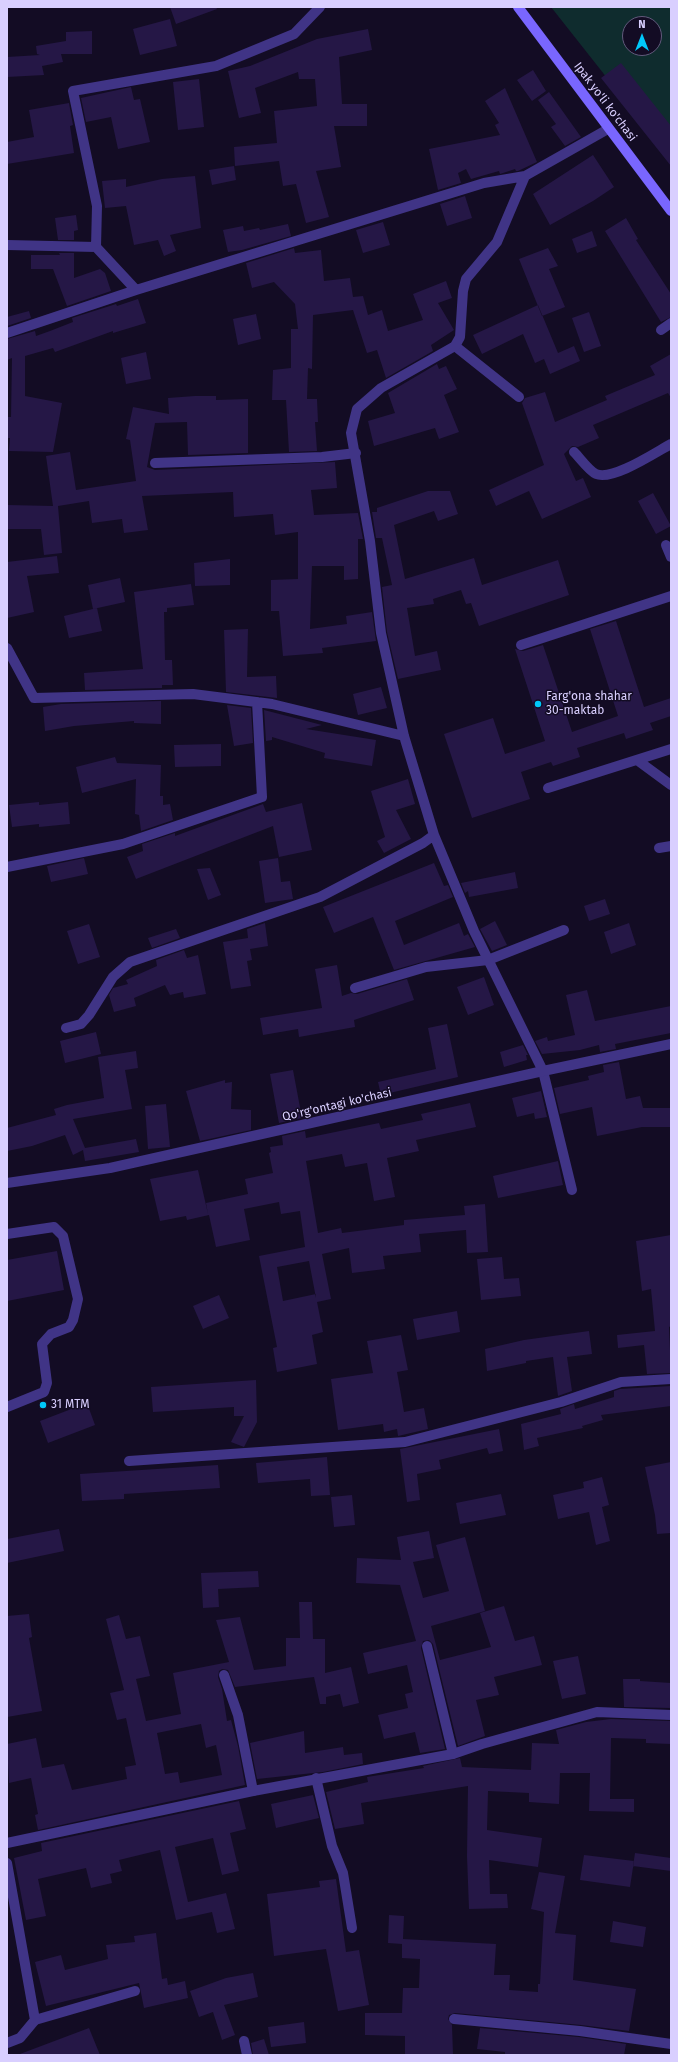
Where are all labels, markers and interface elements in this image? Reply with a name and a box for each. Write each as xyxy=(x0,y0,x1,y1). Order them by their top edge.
north arrow xyxy=(622,16,662,56)
text: N xyxy=(638,18,646,31)
street label: Ipak yo'li ko'chasi xyxy=(571,60,639,144)
place label: Farg'ona shahar 30-maktab xyxy=(546,690,632,718)
marker: Farg'ona shahar 30-maktab xyxy=(533,699,543,709)
street label: Qo'rg'ontagi ko'chasi xyxy=(281,1085,393,1125)
place label: 31 MTM xyxy=(51,1398,90,1412)
marker: 31 MTM xyxy=(38,1400,48,1410)

